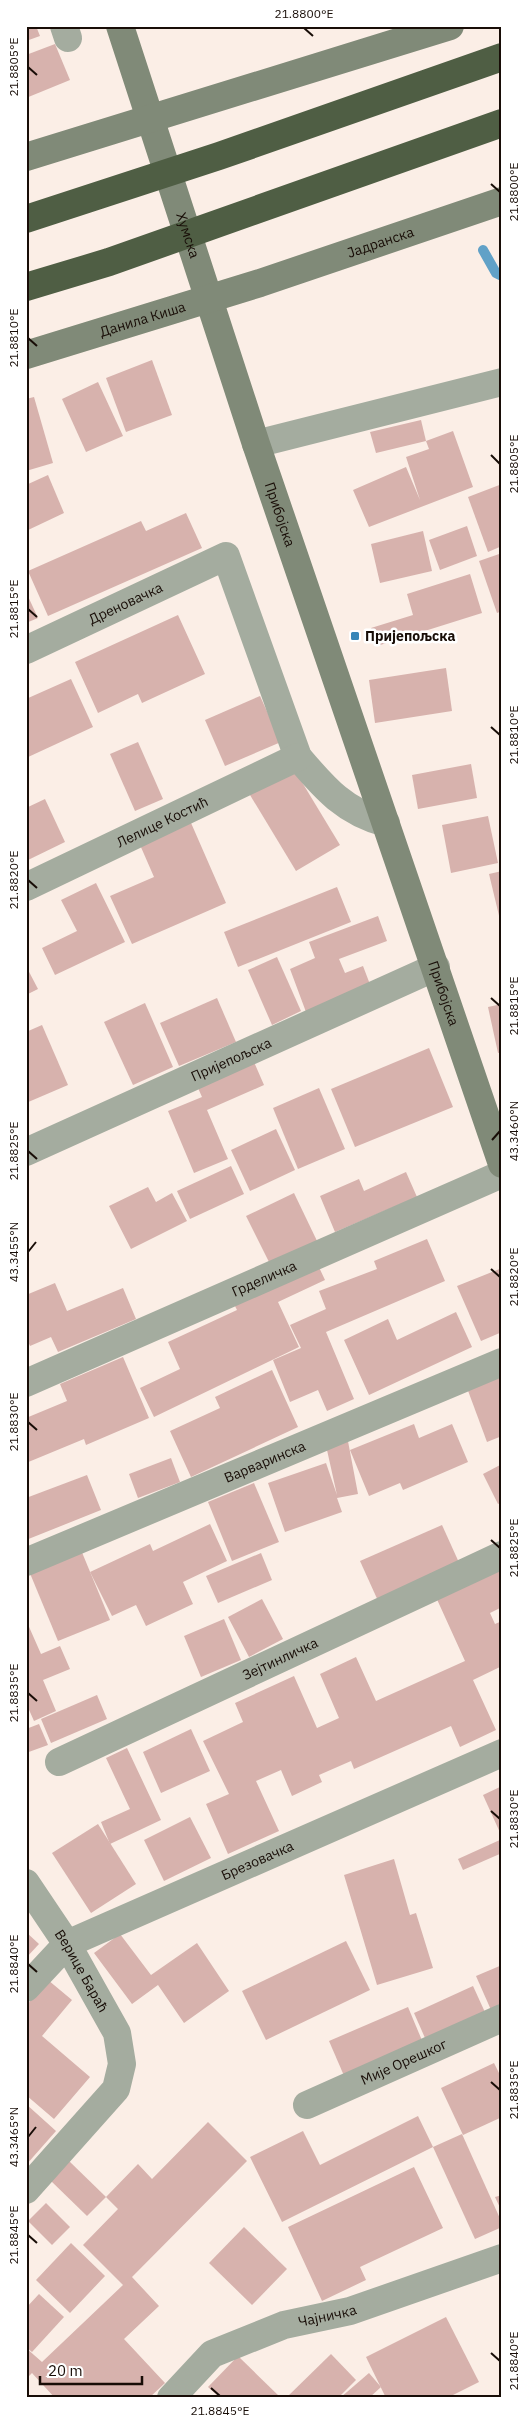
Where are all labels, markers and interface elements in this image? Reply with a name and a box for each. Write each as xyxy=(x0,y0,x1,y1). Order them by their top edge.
text: 21.8800°E xyxy=(274,6,334,21)
text: 21.8805°E xyxy=(6,37,21,97)
text: 21.8800°E xyxy=(506,162,521,222)
street label: Хумска xyxy=(172,210,204,261)
street label: Јадранска xyxy=(345,222,417,262)
street label: Данила Киша xyxy=(98,297,188,341)
text: 21.8810°E xyxy=(6,308,21,368)
text: 21.8805°E xyxy=(506,434,521,494)
street label: Прибојска xyxy=(261,480,300,550)
street label: Дреновачка xyxy=(86,578,166,628)
text: 21.8815°E xyxy=(6,579,21,639)
place label: Пријепољска xyxy=(365,627,455,645)
marker: Пријепољска xyxy=(349,630,361,642)
text: 21.8810°E xyxy=(506,705,521,765)
street label: Лелице Костић xyxy=(113,792,211,851)
text: 21.8820°E xyxy=(6,850,21,910)
street label: Прибојска xyxy=(424,958,463,1029)
text: 21.8815°E xyxy=(506,976,521,1036)
street label: Пријепољска xyxy=(188,1033,275,1085)
text: 43.3460°N xyxy=(506,1101,521,1161)
text: 21.8825°E xyxy=(6,1121,21,1181)
text: 43.3455°N xyxy=(6,1222,21,1282)
text: 21.8820°E xyxy=(506,1247,521,1307)
street label: Грделичка xyxy=(229,1256,300,1301)
text: 21.8830°E xyxy=(6,1392,21,1452)
street label: Варваринска xyxy=(221,1436,309,1487)
text: 21.8825°E xyxy=(506,1518,521,1578)
street label: Зејтинличка xyxy=(239,1633,321,1684)
text: 21.8835°E xyxy=(6,1663,21,1723)
text: 21.8830°E xyxy=(506,1789,521,1849)
street label: Брезовачка xyxy=(218,1836,297,1884)
street label: Верице Бараћ xyxy=(51,1926,112,2015)
text: 21.8840°E xyxy=(6,1934,21,1994)
street label: Мије Орешког xyxy=(358,2035,450,2089)
text: 21.8835°E xyxy=(506,2060,521,2120)
text: 43.3465°N xyxy=(6,2107,21,2167)
text: 21.8845°E xyxy=(6,2205,21,2265)
street label: Чајничка xyxy=(297,2300,359,2331)
text: 21.8840°E xyxy=(506,2331,521,2391)
scale bar xyxy=(40,2354,142,2386)
text: 20 m xyxy=(48,2361,83,2380)
text: 21.8845°E xyxy=(190,2403,250,2418)

